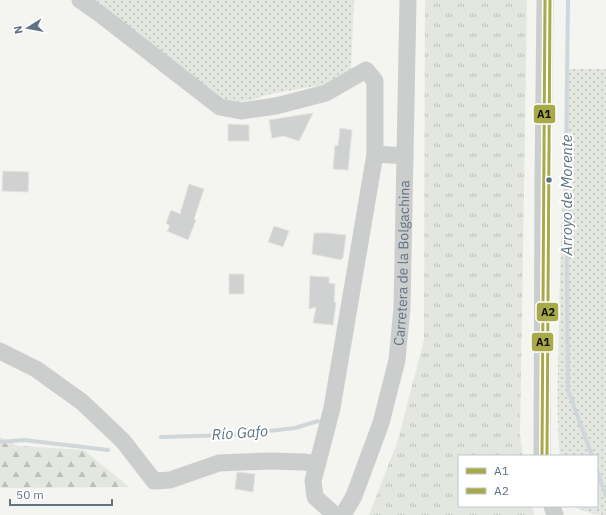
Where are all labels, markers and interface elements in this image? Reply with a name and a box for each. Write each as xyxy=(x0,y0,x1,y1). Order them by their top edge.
north arrow xyxy=(8,8,48,48)
text: N xyxy=(11,25,26,35)
line badge: A1 xyxy=(533,104,556,124)
text: A1 xyxy=(537,107,551,121)
water label: Arroyo de Morente xyxy=(557,134,576,256)
unlabelled marker xyxy=(544,175,554,185)
street label: Carretera de la Bolgachina xyxy=(389,179,413,347)
line badge: A2 xyxy=(536,302,559,322)
text: A2 xyxy=(541,305,555,319)
line badge: A1 xyxy=(531,332,554,352)
text: A1 xyxy=(536,335,550,349)
water label: Río Gafo xyxy=(211,421,269,444)
legend xyxy=(458,455,598,507)
text: A1 xyxy=(494,463,509,478)
scale bar xyxy=(10,481,112,507)
text: A2 xyxy=(494,483,509,498)
text: 50 m xyxy=(16,487,44,502)

